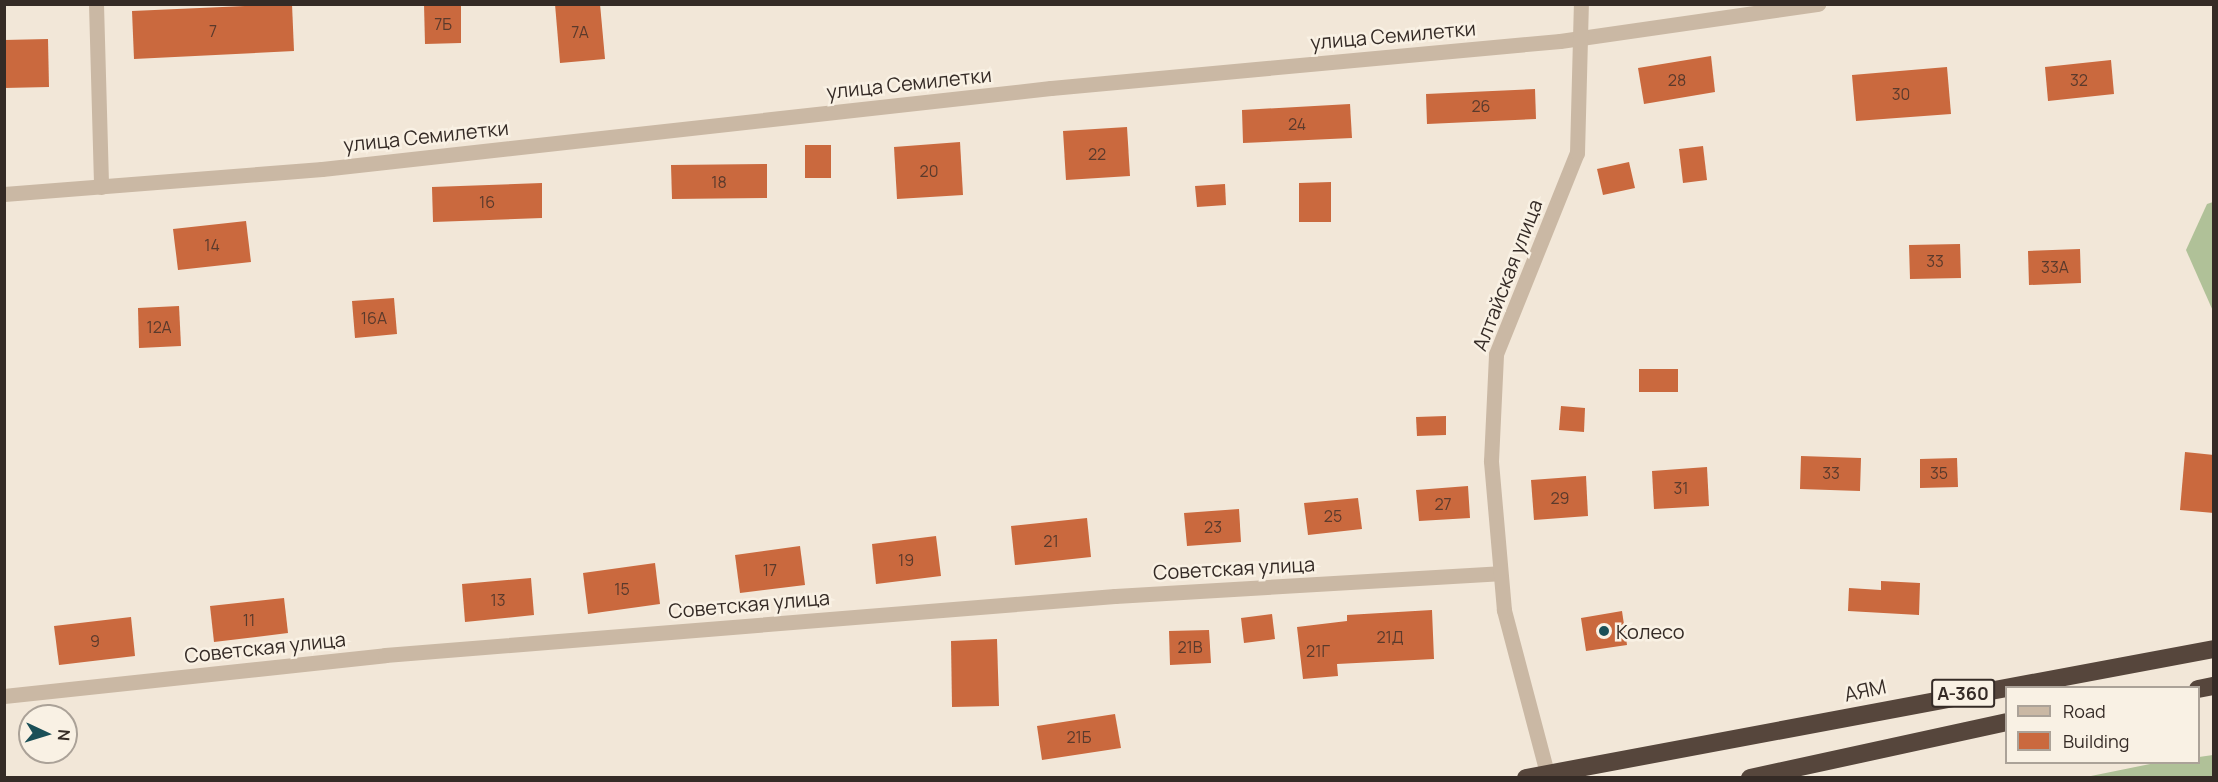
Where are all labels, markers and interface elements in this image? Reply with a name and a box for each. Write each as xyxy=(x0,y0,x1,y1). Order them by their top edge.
house number: 7Б xyxy=(434,14,452,34)
street label: улица Семилетки xyxy=(1309,16,1477,54)
house number: 7 xyxy=(209,21,217,41)
house number: 7А xyxy=(571,22,589,42)
street label: улица Семилетки xyxy=(825,62,993,104)
house number: 28 xyxy=(1668,70,1686,90)
house number: 32 xyxy=(2070,70,2088,90)
house number: 30 xyxy=(1892,84,1910,104)
house number: 26 xyxy=(1471,96,1491,116)
house number: 24 xyxy=(1288,114,1306,134)
street label: улица Семилетки xyxy=(342,115,510,157)
house number: 22 xyxy=(1088,144,1106,164)
house number: 20 xyxy=(920,161,938,181)
house number: 18 xyxy=(711,172,727,192)
house number: 16 xyxy=(479,192,495,212)
street label: Алтайская улица xyxy=(1467,196,1547,354)
house number: 14 xyxy=(204,235,220,255)
house number: 33 xyxy=(1926,251,1944,271)
house number: 33А xyxy=(2041,257,2069,277)
house number: 16А xyxy=(361,308,387,328)
house number: 12А xyxy=(146,317,172,337)
house number: 33 xyxy=(1822,463,1840,483)
house number: 35 xyxy=(1930,463,1948,483)
house number: 31 xyxy=(1673,478,1689,498)
house number: 29 xyxy=(1550,488,1570,508)
house number: 27 xyxy=(1434,494,1452,514)
house number: 25 xyxy=(1324,506,1342,526)
house number: 23 xyxy=(1204,517,1222,537)
house number: 21 xyxy=(1043,531,1059,551)
house number: 19 xyxy=(898,550,914,570)
street label: Советская улица xyxy=(1152,552,1316,584)
house number: 17 xyxy=(763,560,777,580)
house number: 15 xyxy=(614,579,630,599)
street label: Советская улица xyxy=(667,585,831,623)
house number: 13 xyxy=(490,590,506,610)
house number: 11 xyxy=(243,610,255,630)
place label: Колесо xyxy=(1616,619,1685,643)
marker: Колесо xyxy=(1597,624,1611,638)
street label: Советская улица xyxy=(183,627,347,667)
house number: 21Д xyxy=(1376,627,1404,647)
house number: 9 xyxy=(90,631,100,651)
house number: 21В xyxy=(1177,637,1203,657)
house number: 21Г xyxy=(1306,641,1330,661)
street label: АЯМ xyxy=(1842,674,1888,706)
road number: А-360 xyxy=(1930,678,1996,708)
legend xyxy=(2005,686,2200,764)
text: Road xyxy=(2063,699,2106,723)
north arrow xyxy=(18,704,78,764)
house number: 21Б xyxy=(1066,727,1092,747)
text: N xyxy=(53,729,75,742)
text: Building xyxy=(2063,729,2129,753)

